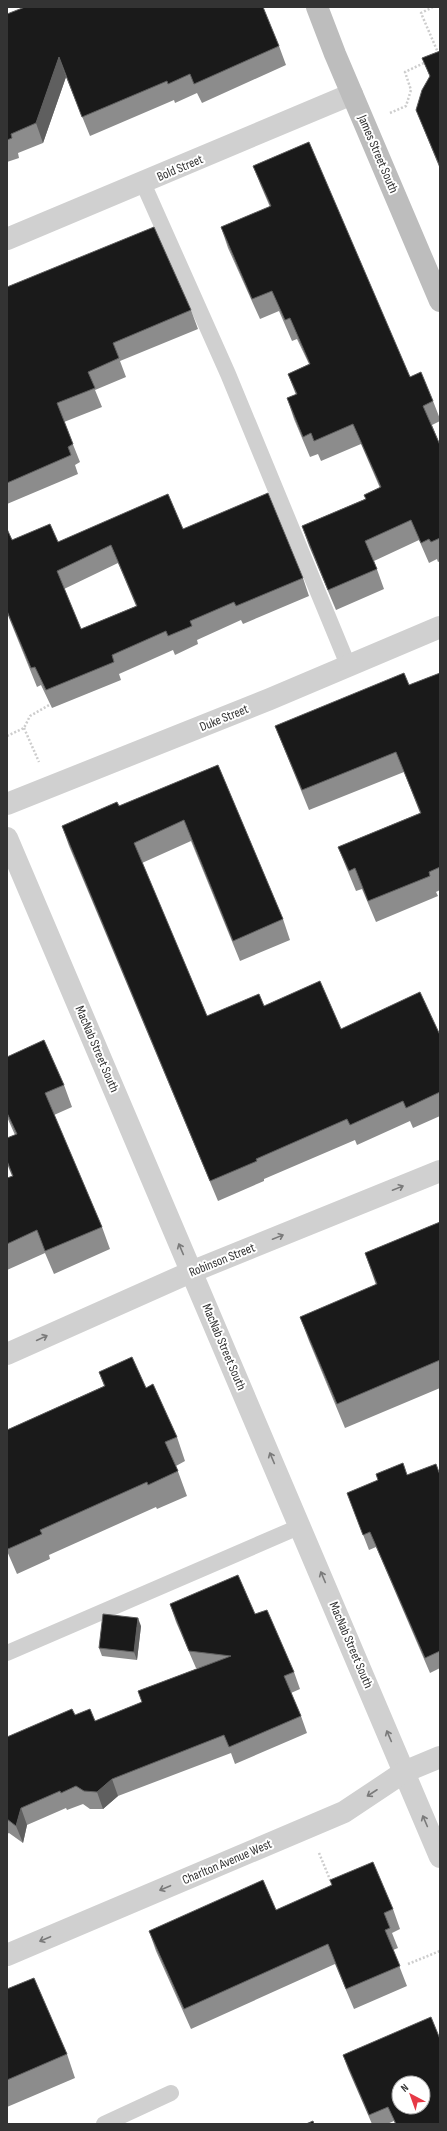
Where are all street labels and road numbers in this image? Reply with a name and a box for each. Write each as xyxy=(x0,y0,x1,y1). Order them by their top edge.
street label: James Street South xyxy=(354,112,402,196)
street label: Bold Street xyxy=(155,151,205,185)
street label: Duke Street xyxy=(197,701,251,735)
street label: MacNab Street South xyxy=(72,1003,122,1095)
street label: Robinson Street xyxy=(187,1240,257,1280)
street label: MacNab Street South xyxy=(199,1301,249,1393)
street label: MacNab Street South xyxy=(326,1599,376,1691)
street label: Charlton Avenue West xyxy=(180,1836,274,1888)

